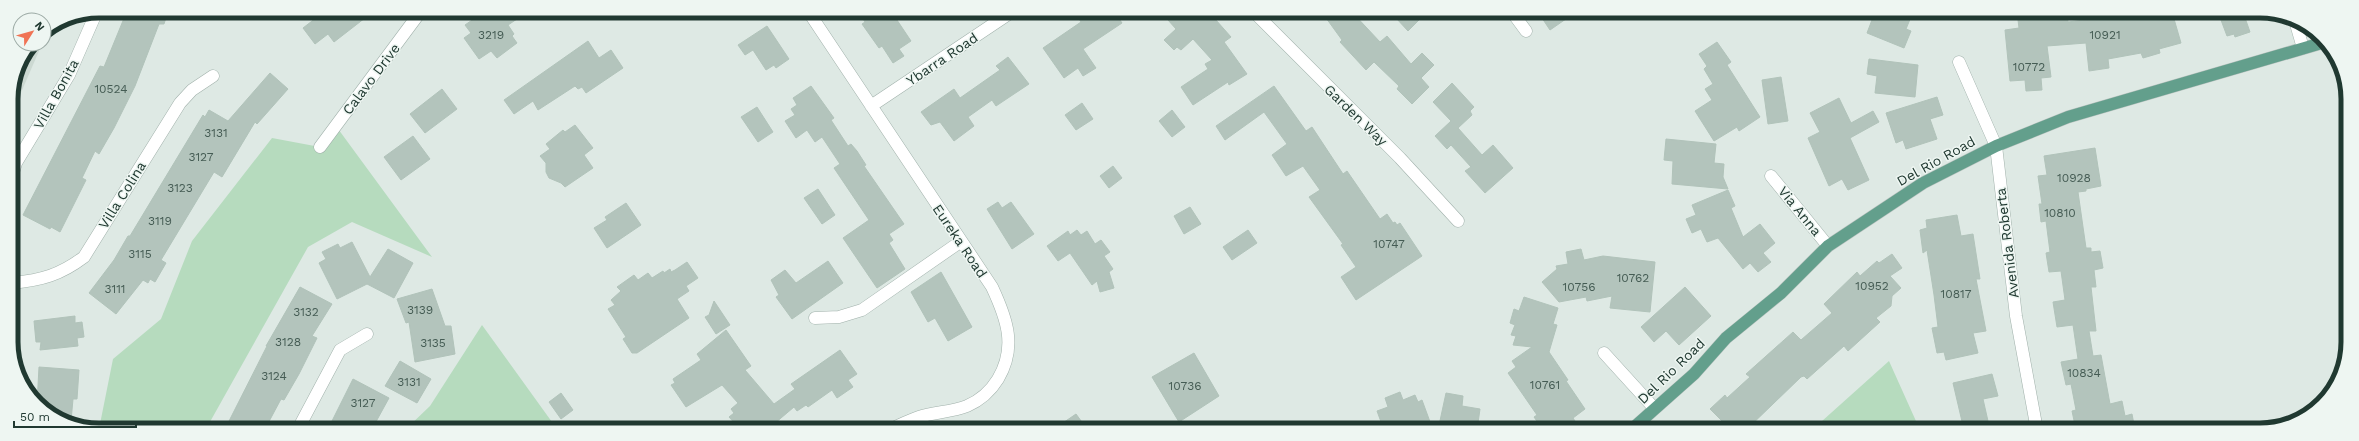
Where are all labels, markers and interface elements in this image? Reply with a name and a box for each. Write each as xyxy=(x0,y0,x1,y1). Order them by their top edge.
north arrow xyxy=(12,12,52,52)
text: N xyxy=(32,19,47,33)
house number: 3219 xyxy=(478,28,504,42)
house number: 10921 xyxy=(2089,28,2121,42)
street label: Ybarra Road xyxy=(903,29,981,89)
street label: Calavo Drive xyxy=(339,40,403,118)
street label: Villa Bonita xyxy=(30,56,82,132)
house number: 10772 xyxy=(2013,60,2045,74)
street label: Garden Way xyxy=(1321,81,1391,149)
house number: 10524 xyxy=(94,82,128,96)
house number: 3131 xyxy=(204,126,228,140)
street label: Del Rio Road xyxy=(1894,133,1978,189)
house number: 3127 xyxy=(188,150,214,164)
street label: Villa Colina xyxy=(95,158,149,232)
house number: 10928 xyxy=(2057,171,2091,185)
house number: 3123 xyxy=(167,181,193,195)
street label: Via Anna xyxy=(1775,183,1825,239)
street label: Avenida Roberta xyxy=(1992,187,2022,299)
street label: Eureka Road xyxy=(930,201,990,281)
house number: 10810 xyxy=(2044,206,2076,220)
house number: 3119 xyxy=(148,214,172,228)
house number: 10747 xyxy=(1373,237,1405,251)
house number: 3115 xyxy=(128,247,152,261)
house number: 10762 xyxy=(1617,271,1649,285)
house number: 10952 xyxy=(1855,279,1889,293)
house number: 10756 xyxy=(1563,280,1595,294)
house number: 3111 xyxy=(104,282,126,296)
house number: 10817 xyxy=(1941,287,1972,301)
house number: 3139 xyxy=(407,303,433,317)
house number: 3132 xyxy=(293,305,319,319)
house number: 3128 xyxy=(275,335,301,349)
street label: Del Rio Road xyxy=(1634,335,1708,407)
house number: 3135 xyxy=(420,336,446,350)
house number: 10834 xyxy=(2067,366,2101,380)
house number: 3124 xyxy=(261,369,287,383)
house number: 3131 xyxy=(397,375,421,389)
house number: 10761 xyxy=(1530,378,1560,392)
house number: 10736 xyxy=(1169,379,1201,393)
house number: 3127 xyxy=(350,396,376,410)
scale bar xyxy=(14,403,136,429)
text: 50 m xyxy=(20,410,50,424)

